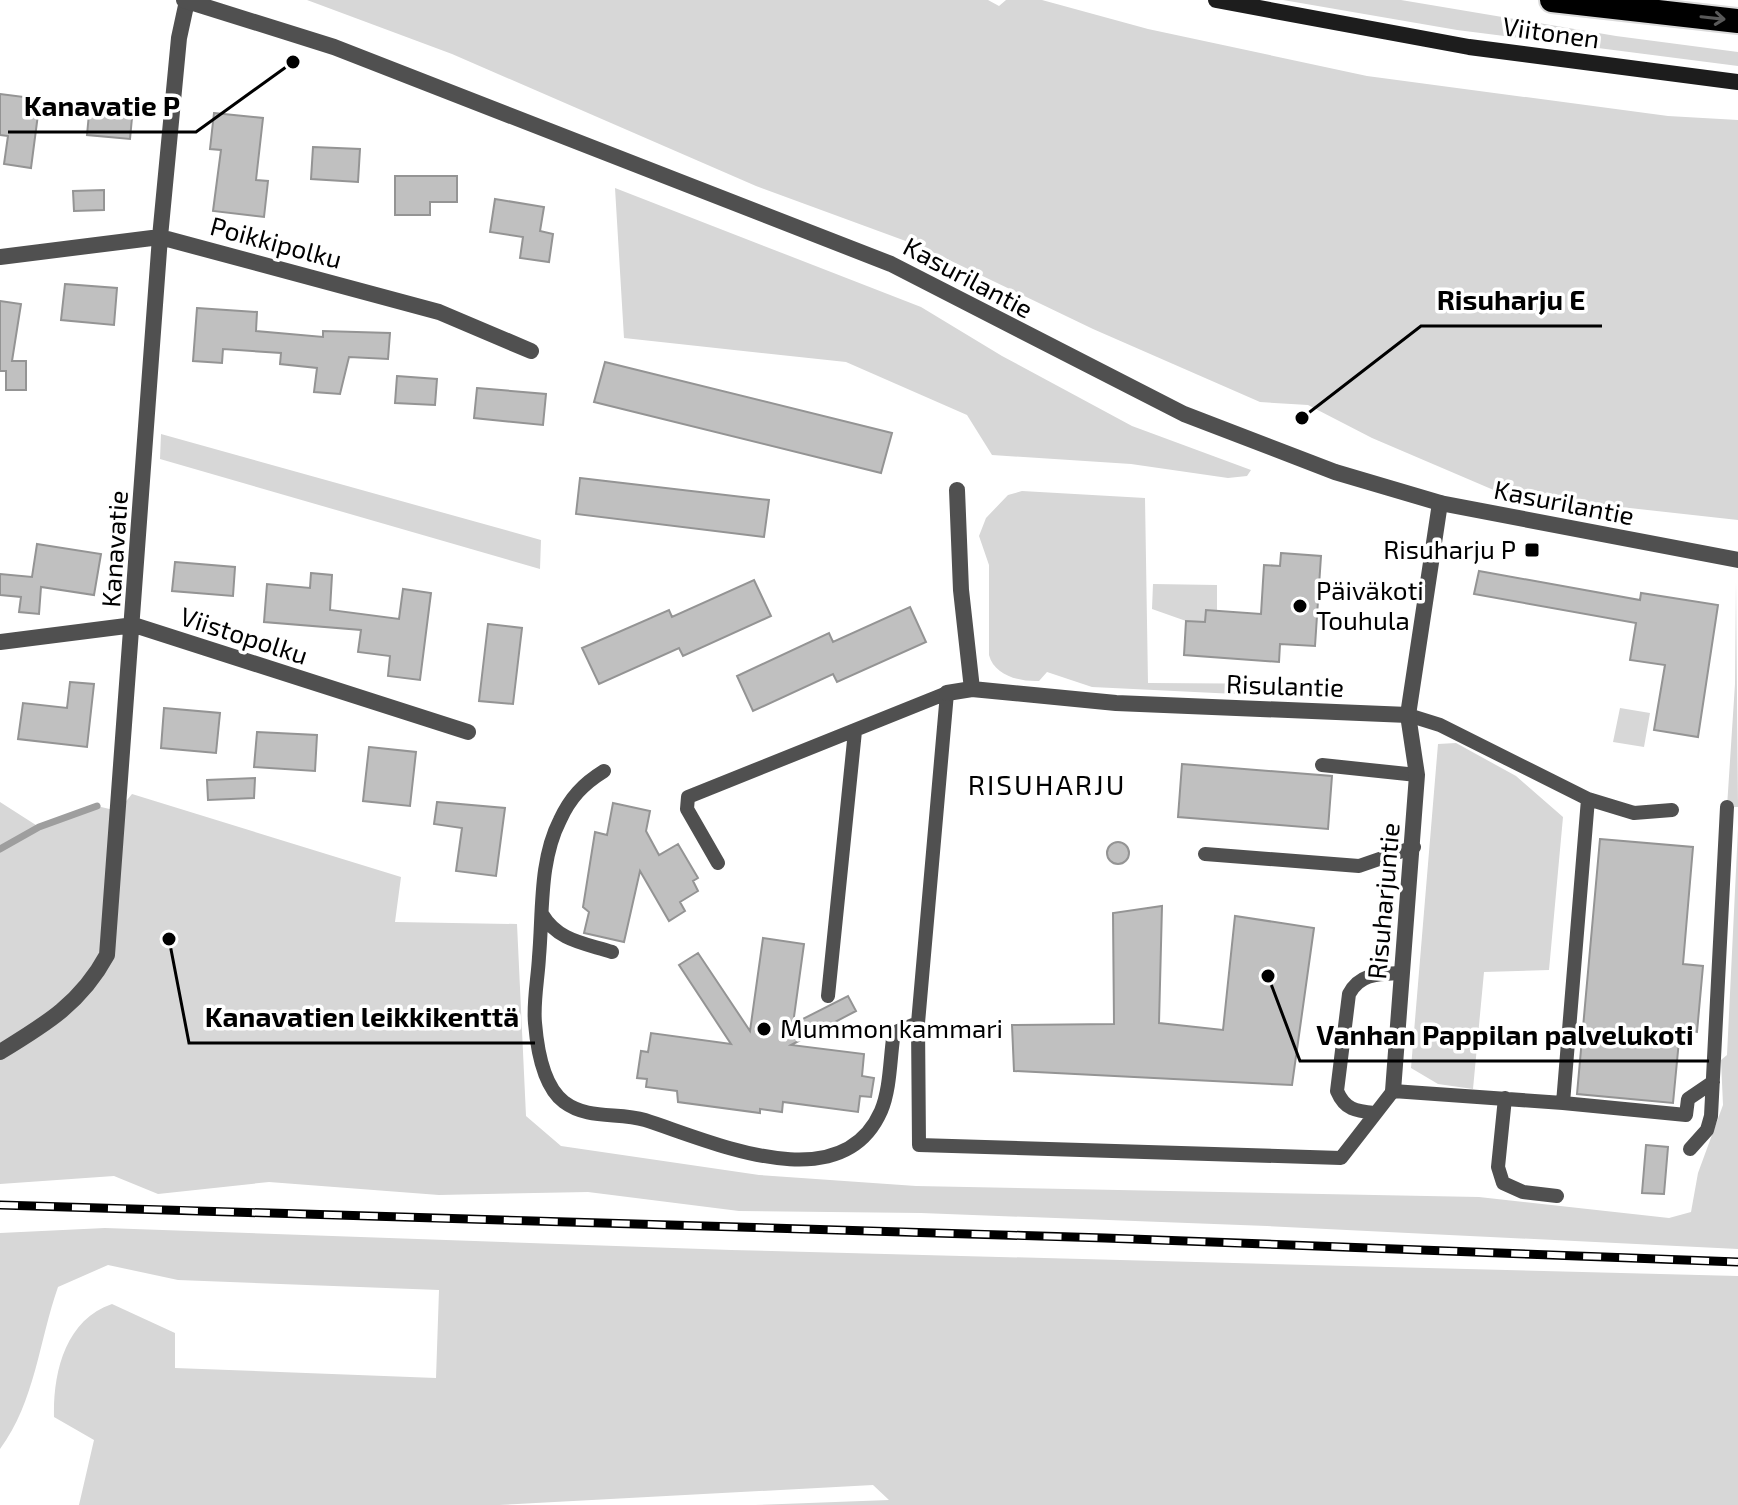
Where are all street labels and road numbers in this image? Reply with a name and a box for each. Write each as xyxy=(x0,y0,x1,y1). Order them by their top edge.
street label: Viitonen xyxy=(1501,9,1602,54)
street label: Poikkipolku xyxy=(207,209,346,274)
street label: Kasurilantie xyxy=(899,230,1039,324)
street label: Kasurilantie xyxy=(1492,473,1637,530)
street label: Kanavatie xyxy=(94,489,133,608)
street label: Viistopolku xyxy=(177,599,312,670)
street label: Risulantie xyxy=(1226,667,1345,702)
street label: Risuharjuntie xyxy=(1360,821,1405,980)

